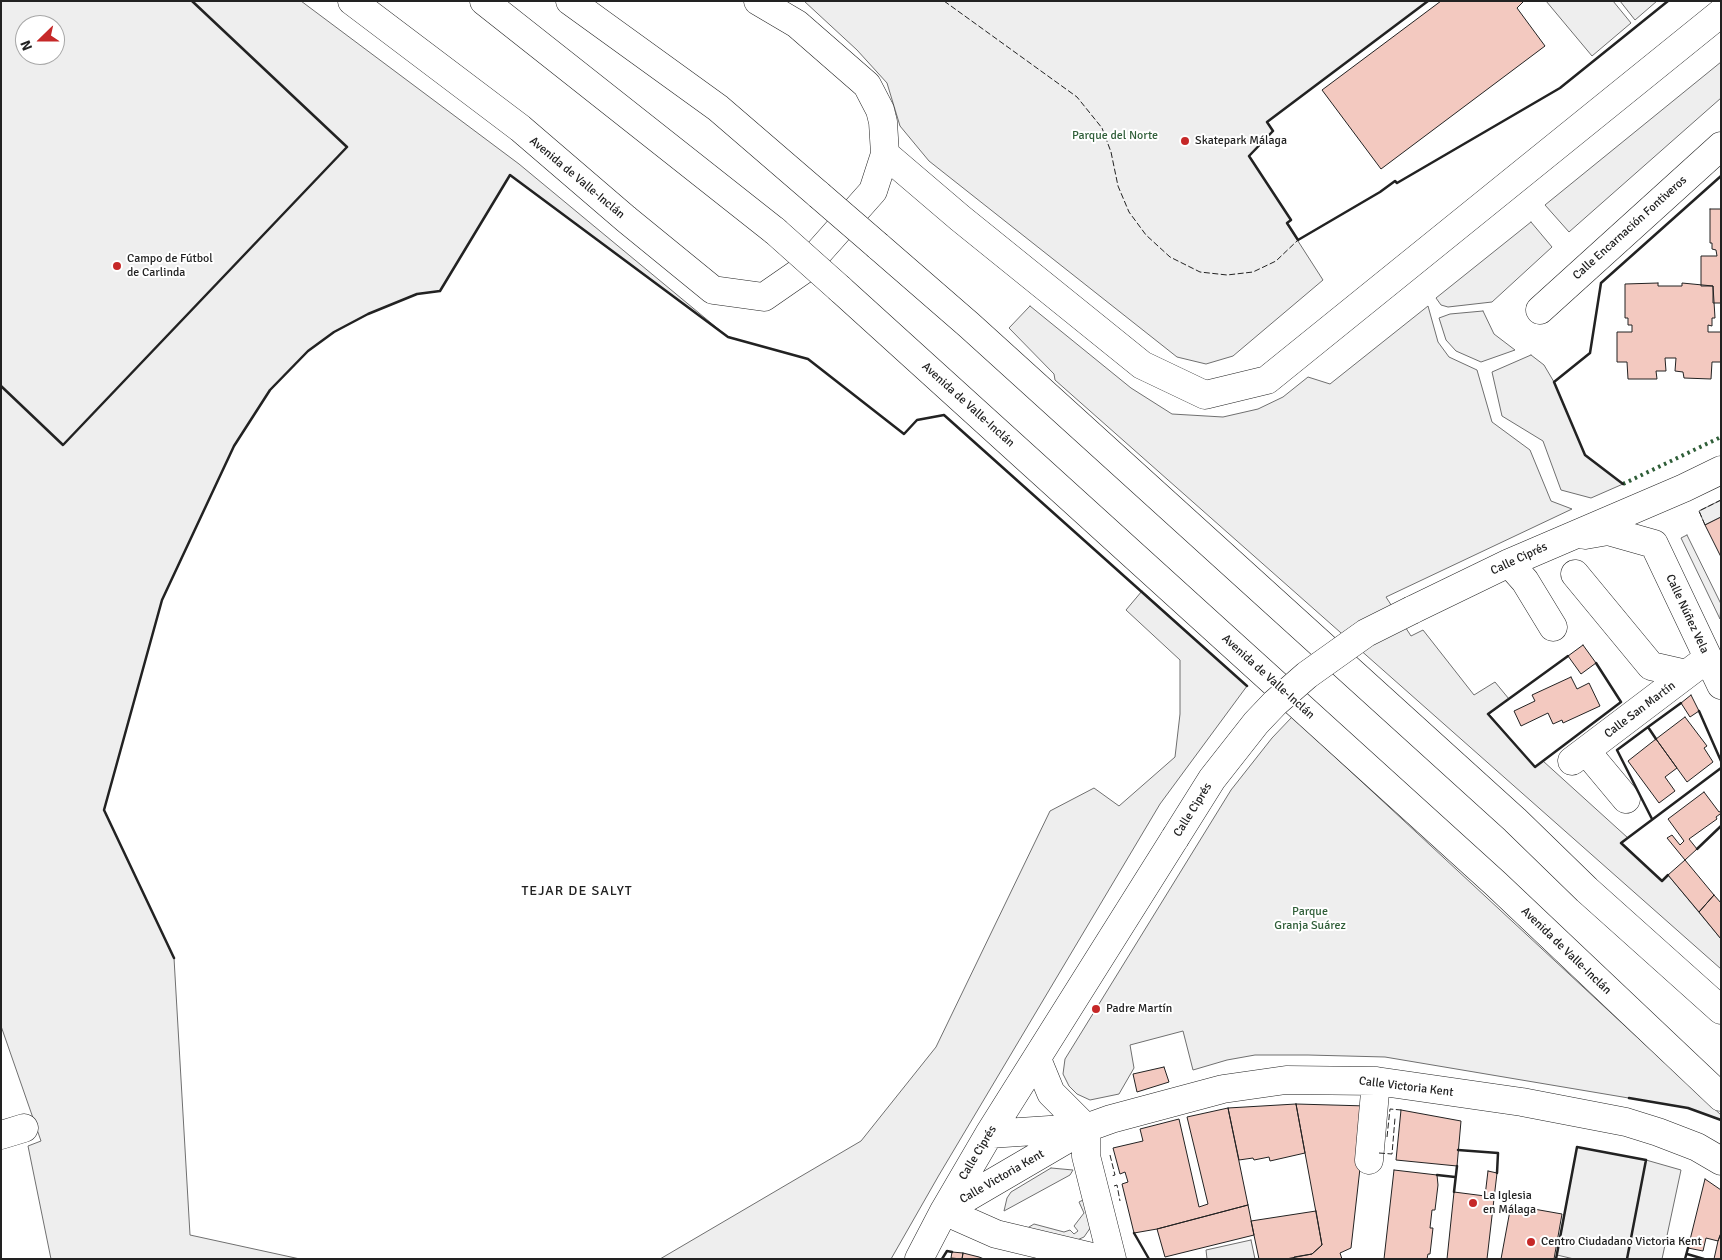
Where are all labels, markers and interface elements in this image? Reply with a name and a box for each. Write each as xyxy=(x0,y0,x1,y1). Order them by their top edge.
north arrow xyxy=(15,15,65,65)
text: N xyxy=(17,38,36,53)
park label: Parque del Norte xyxy=(1072,129,1158,143)
street label: Avenida de Valle-Inclán xyxy=(527,134,627,222)
place label: Skatepark Málaga xyxy=(1195,134,1287,148)
marker: Skatepark Málaga xyxy=(1179,135,1191,147)
street label: Calle Encarnación Fontiveros xyxy=(1570,173,1690,283)
place label: Campo de Fútbol de Carlinda xyxy=(127,252,213,280)
marker: Campo de Fútbol de Carlinda xyxy=(111,260,123,272)
street label: Avenida de Valle-Inclán xyxy=(919,360,1017,450)
street label: Calle Ciprés xyxy=(1488,540,1550,578)
street label: Calle Núñez Vela xyxy=(1662,572,1712,656)
street label: Avenida de Valle-Inclán xyxy=(1219,632,1317,722)
street label: Calle San Martín xyxy=(1602,679,1678,741)
street label: Calle Ciprés xyxy=(1171,780,1215,840)
district label: TEJAR DE SALYT xyxy=(520,883,634,899)
street label: Avenida de Valle-Inclán xyxy=(1518,904,1614,998)
park label: Parque Granja Suárez xyxy=(1274,905,1346,933)
place label: Padre Martín xyxy=(1106,1002,1172,1016)
marker: Padre Martín xyxy=(1090,1003,1102,1015)
street label: Calle Victoria Kent xyxy=(1358,1074,1454,1100)
street label: Calle Ciprés xyxy=(956,1123,1000,1183)
street label: Calle Victoria Kent xyxy=(957,1147,1047,1207)
place label: La Iglesia en Málaga xyxy=(1483,1189,1536,1217)
marker: La Iglesia en Málaga xyxy=(1467,1197,1479,1209)
place label: Centro Ciudadano Victoria Kent xyxy=(1541,1235,1702,1249)
marker: Centro Ciudadano Victoria Kent xyxy=(1525,1236,1537,1248)

